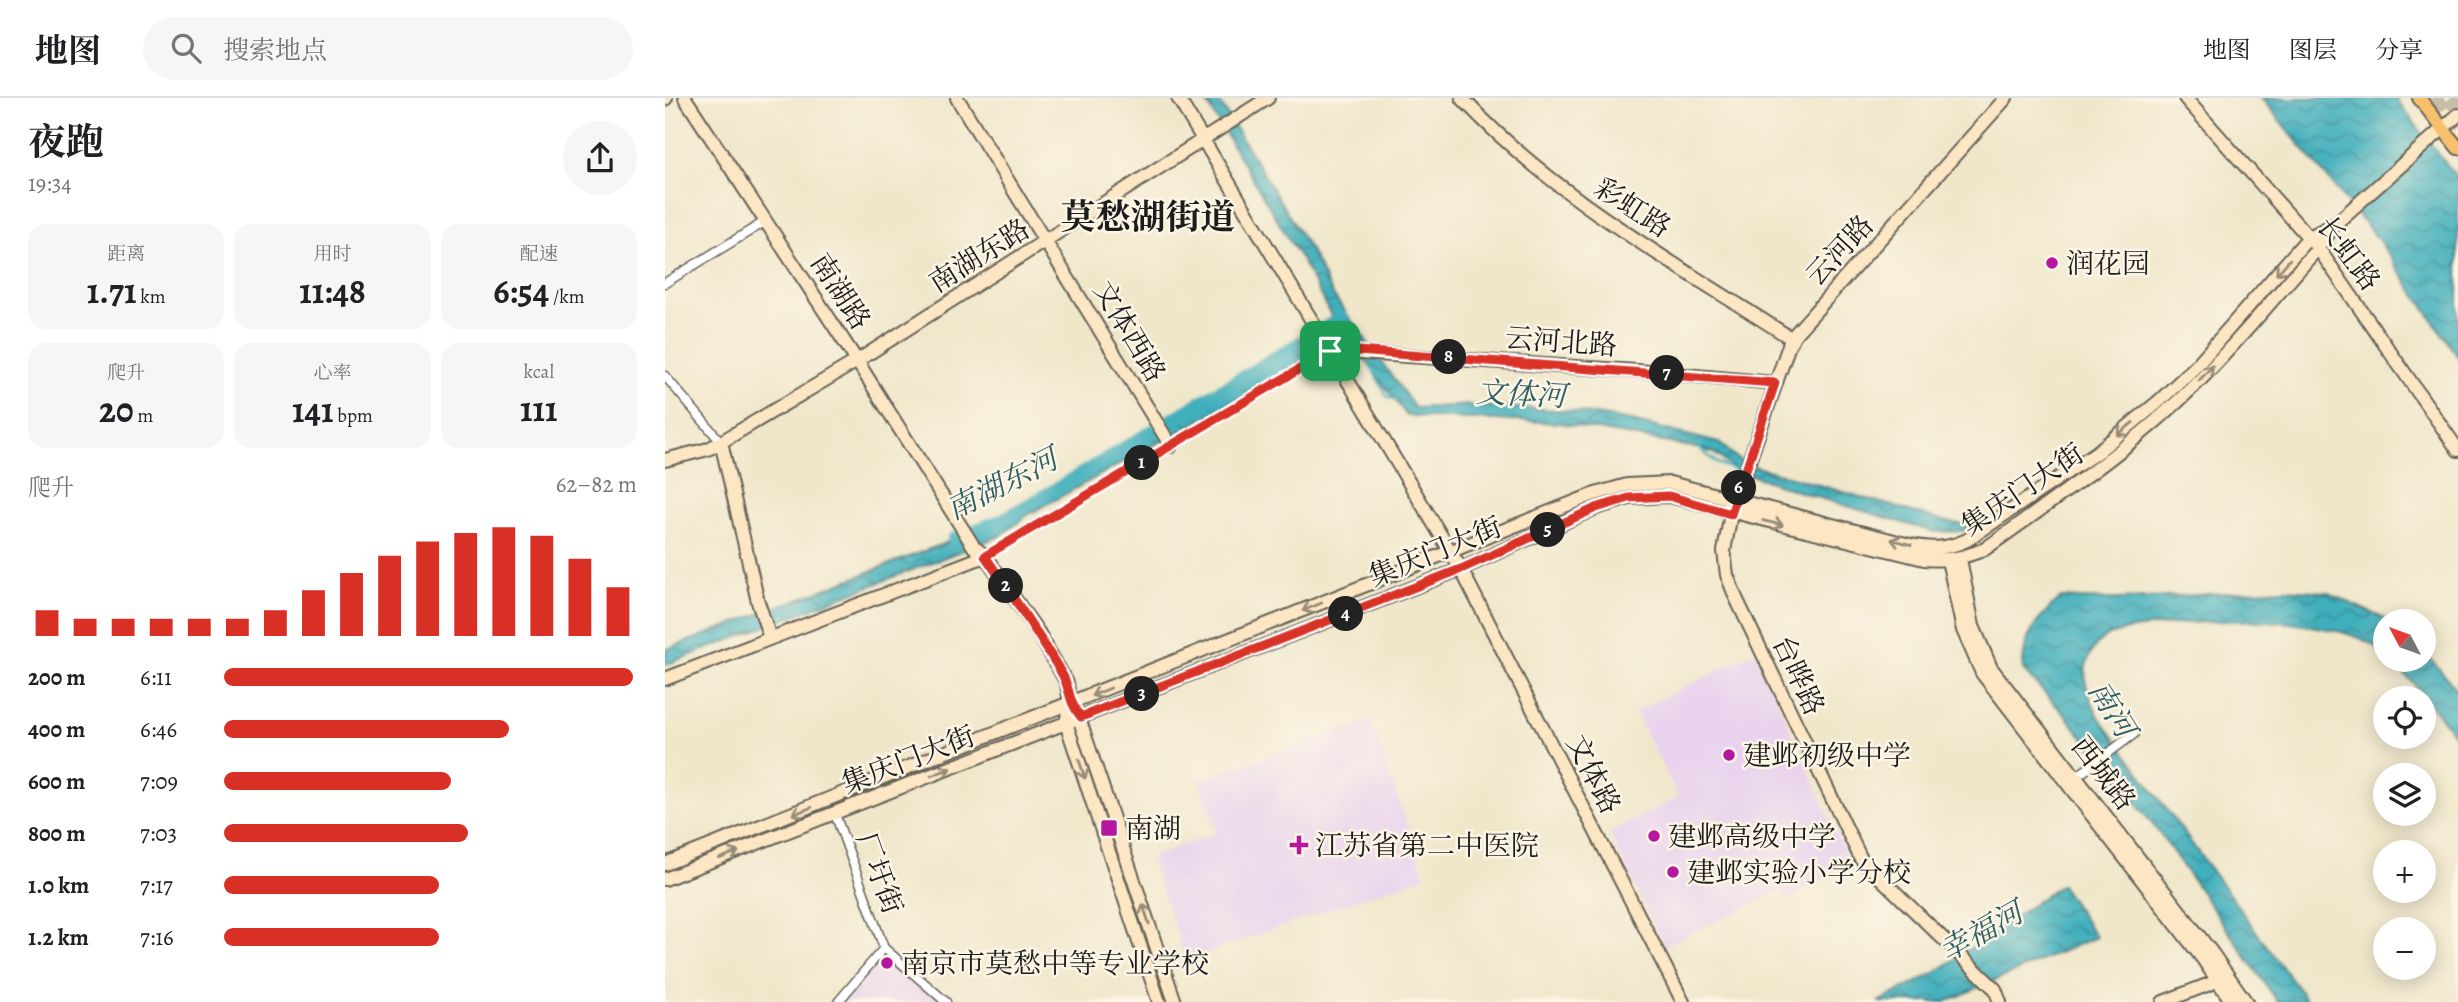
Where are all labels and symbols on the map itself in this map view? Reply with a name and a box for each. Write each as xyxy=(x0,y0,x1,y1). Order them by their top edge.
street label: 彩虹路 xyxy=(1587,169,1678,247)
district label: 莫愁湖街道 xyxy=(1060,193,1236,241)
street label: 云河路 xyxy=(1797,207,1882,294)
street label: 长虹路 xyxy=(2308,209,2389,299)
street label: 南湖东路 xyxy=(922,210,1037,302)
place label: 润花园 xyxy=(2066,245,2150,283)
street label: 南湖路 xyxy=(801,246,879,337)
marker: 润花园 xyxy=(2044,255,2060,271)
one-way arrow xyxy=(2275,257,2291,275)
street label: 文体西路 xyxy=(1084,274,1174,389)
street label: 云河北路 xyxy=(1504,319,1618,365)
pin xyxy=(1300,321,1360,381)
pin: 8 xyxy=(1431,340,1467,374)
pin: 7 xyxy=(1649,356,1685,390)
one-way arrow xyxy=(2198,365,2215,382)
water label: 文体河 xyxy=(1475,372,1572,417)
one-way arrow xyxy=(2117,422,2135,437)
street label: 集庆门大街 xyxy=(1954,435,2091,545)
water label: 南湖东河 xyxy=(939,437,1069,529)
pin: 1 xyxy=(1125,446,1159,480)
pin: 6 xyxy=(1721,470,1757,506)
street label: 集庆门大街 xyxy=(1363,508,1507,596)
pin: 5 xyxy=(1531,512,1565,548)
one-way arrow xyxy=(1761,517,1784,531)
one-way arrow xyxy=(1890,535,1913,548)
pin: 2 xyxy=(989,568,1023,603)
pin: 4 xyxy=(1329,596,1363,632)
one-way arrow xyxy=(1302,602,1324,615)
north arrow xyxy=(2373,609,2436,672)
street label: 台晔路 xyxy=(1763,629,1833,722)
water label: 南河 xyxy=(2079,673,2148,749)
pin: 3 xyxy=(1125,676,1159,712)
one-way arrow xyxy=(1091,686,1113,699)
street label: 集庆门大街 xyxy=(836,717,981,803)
street label: 文体路 xyxy=(1557,728,1629,821)
street label: 西城路 xyxy=(2062,729,2144,818)
place label: 建邺初级中学 xyxy=(1743,737,1911,775)
marker: 建邺初级中学 xyxy=(1721,747,1737,763)
one-way arrow xyxy=(1077,758,1089,780)
one-way arrow xyxy=(929,765,951,778)
one-way arrow xyxy=(792,806,814,819)
place label: 南湖 xyxy=(1125,810,1181,848)
marker: 南湖 xyxy=(1099,818,1119,838)
place label: 建邺高级中学 xyxy=(1668,818,1836,856)
street label: 厂圩街 xyxy=(847,827,911,919)
place label: 江苏省第二中医院 xyxy=(1315,827,1539,865)
marker: 建邺高级中学 xyxy=(1646,828,1662,844)
marker: 江苏省第二中医院 xyxy=(1289,835,1309,855)
one-way arrow xyxy=(717,847,739,860)
place label: 建邺实验小学分校 xyxy=(1687,854,1911,892)
marker: 建邺实验小学分校 xyxy=(1665,864,1681,880)
water label: 幸福河 xyxy=(1932,890,2034,971)
one-way arrow xyxy=(1139,903,1152,925)
place label: 南京市莫愁中等专业学校 xyxy=(901,945,1209,983)
marker: 南京市莫愁中等专业学校 xyxy=(879,955,895,971)

